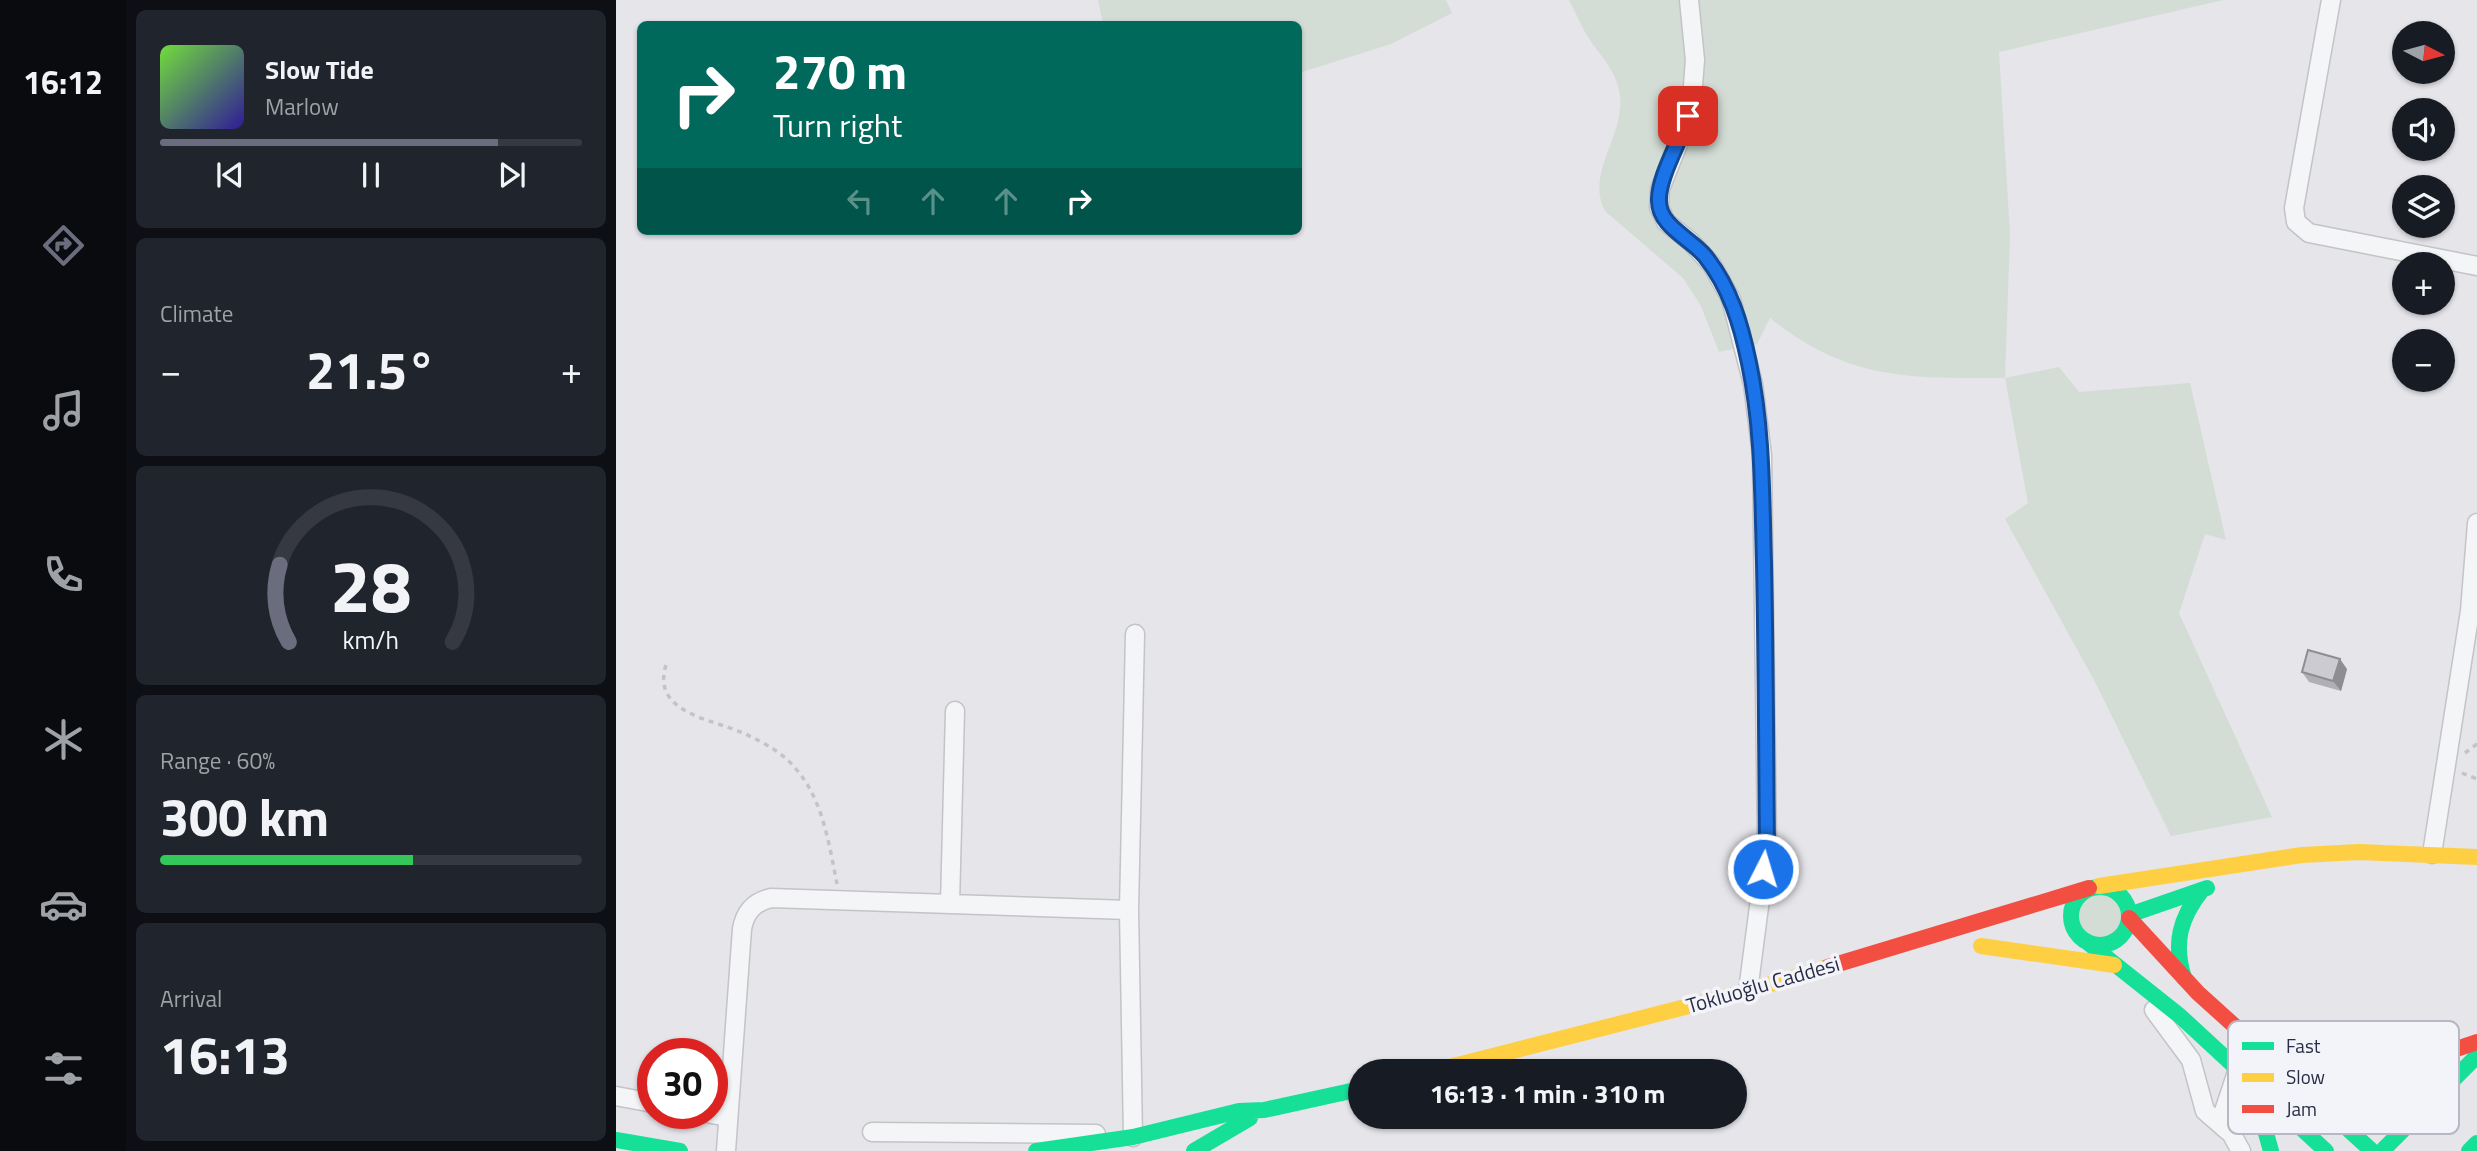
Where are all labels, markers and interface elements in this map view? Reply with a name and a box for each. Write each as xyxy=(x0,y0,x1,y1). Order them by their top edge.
north arrow xyxy=(2392,21,2455,84)
map controls xyxy=(2392,21,2455,392)
text: 270 m xyxy=(773,33,907,108)
icon: right xyxy=(658,49,749,140)
text: Slow Tide xyxy=(265,50,374,89)
text: 16:12 xyxy=(23,58,103,106)
pin xyxy=(1658,86,1718,146)
text: Marlow xyxy=(265,89,339,124)
icon: arrive xyxy=(1669,97,1707,135)
button: sound xyxy=(2392,98,2455,161)
text: Turn right xyxy=(773,101,902,149)
icon: previous xyxy=(211,156,249,194)
icon: pause xyxy=(352,156,390,194)
icon: next xyxy=(493,156,531,194)
button: layers xyxy=(2392,175,2455,238)
icon: left xyxy=(841,182,879,220)
icon: ahead xyxy=(914,182,952,220)
icon: ahead xyxy=(987,182,1025,220)
icon: right xyxy=(1060,182,1098,220)
icon: directions xyxy=(39,221,88,270)
button: + xyxy=(2392,252,2455,315)
text: Climate xyxy=(160,296,233,331)
button: − xyxy=(2392,329,2455,392)
text: 21.5° xyxy=(306,330,436,409)
text: − xyxy=(160,341,181,399)
text: + xyxy=(561,341,582,399)
icon: music xyxy=(39,386,88,435)
text: 28 xyxy=(330,530,412,640)
icon: phone xyxy=(39,550,88,599)
text: km/h xyxy=(343,620,399,658)
icon: climate xyxy=(39,715,88,764)
text: Range · 60% xyxy=(160,743,275,778)
text: 300 km xyxy=(160,777,329,856)
position arrow xyxy=(1726,832,1800,906)
icon: car xyxy=(39,880,88,929)
street label: Tokluoğlu Caddesi xyxy=(1682,947,1843,1021)
text: Arrival xyxy=(160,981,222,1016)
text: 16:13 xyxy=(160,1015,290,1094)
legend xyxy=(2228,1021,2459,1134)
text: Fast xyxy=(2286,1031,2321,1060)
speed limit sign: 30 xyxy=(637,1038,728,1129)
icon: filters xyxy=(39,1044,88,1093)
text: Slow xyxy=(2286,1062,2325,1091)
text: 16:13 · 1 min · 310 m xyxy=(1430,1074,1665,1113)
text: Jam xyxy=(2286,1094,2317,1123)

